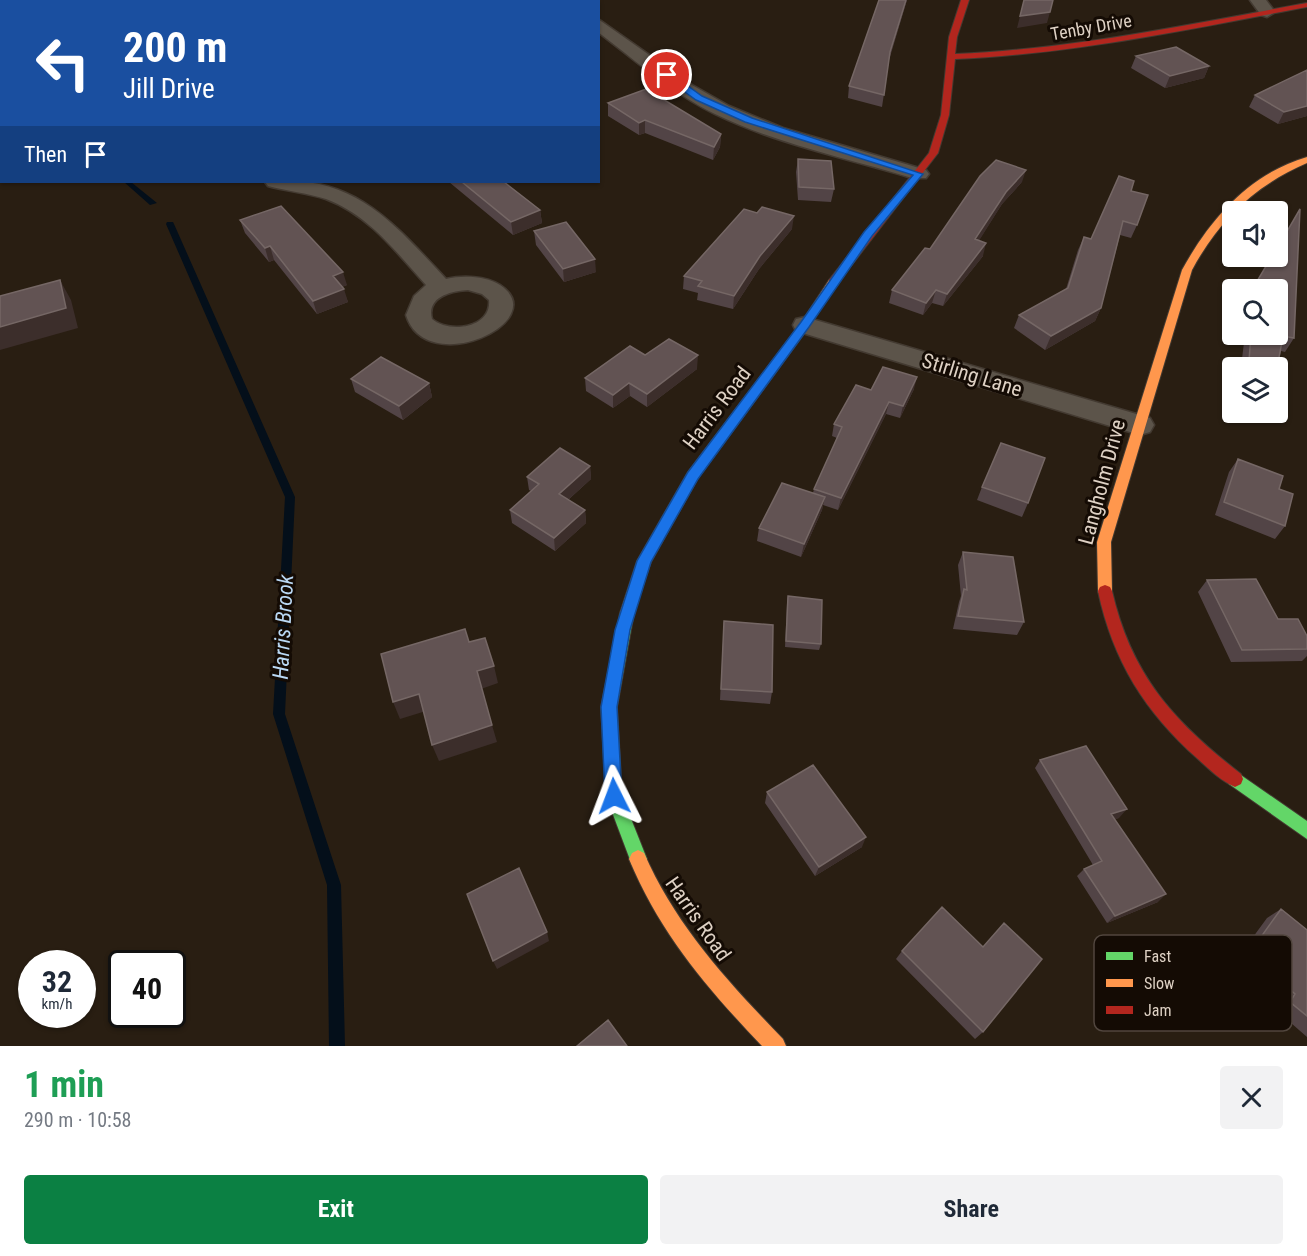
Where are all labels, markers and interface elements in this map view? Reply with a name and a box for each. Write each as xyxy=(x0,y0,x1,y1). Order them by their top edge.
street label: Tenby Drive xyxy=(1049,10,1133,44)
text: 200 m xyxy=(123,23,228,72)
icon: left xyxy=(24,24,102,102)
pin xyxy=(641,49,692,100)
icon: arrive xyxy=(650,58,683,91)
text: Jill Drive xyxy=(123,73,215,105)
icon: arrive xyxy=(79,138,112,171)
text: Then xyxy=(24,142,67,167)
map controls xyxy=(1222,201,1288,423)
button: sound xyxy=(1222,201,1288,267)
button: search xyxy=(1222,279,1288,345)
street label: Stirling Lane xyxy=(919,348,1025,402)
button: layers xyxy=(1222,357,1288,423)
street label: Harris Road xyxy=(678,362,756,454)
street label: Langholm Drive xyxy=(1074,417,1130,547)
water label: Harris Brook xyxy=(268,574,298,680)
position arrow xyxy=(582,764,646,828)
street label: Harris Road xyxy=(660,872,736,966)
legend xyxy=(1094,935,1292,1031)
text: Fast xyxy=(1144,947,1171,966)
speed limit sign: 40 xyxy=(108,950,186,1028)
text: 32 xyxy=(42,964,72,999)
text: Slow xyxy=(1144,974,1174,993)
text: km/h xyxy=(42,995,72,1013)
text: Jam xyxy=(1144,1001,1171,1020)
text: 1 min xyxy=(24,1064,104,1106)
button: close xyxy=(1220,1066,1283,1129)
text: 290 m · 10:58 xyxy=(24,1108,131,1132)
button: Exit xyxy=(24,1175,648,1244)
button: Share xyxy=(660,1175,1283,1244)

